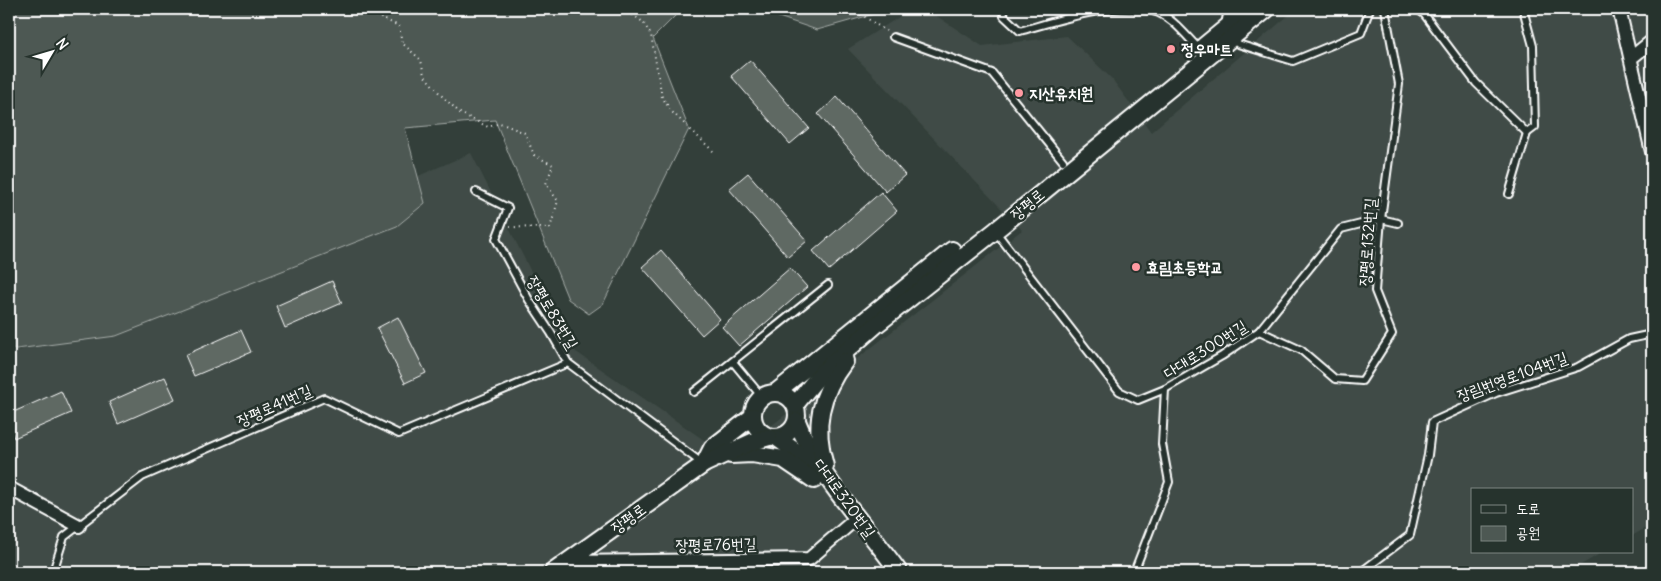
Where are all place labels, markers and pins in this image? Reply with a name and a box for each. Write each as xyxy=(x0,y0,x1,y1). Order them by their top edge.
place label: 정우마트 xyxy=(1181,39,1233,59)
marker: 정우마트 xyxy=(1165,43,1177,55)
place label: 지산유치원 xyxy=(1029,83,1094,103)
marker: 지산유치원 xyxy=(1013,87,1025,99)
place label: 효림초등학교 xyxy=(1146,257,1223,277)
marker: 효림초등학교 xyxy=(1130,261,1142,273)

